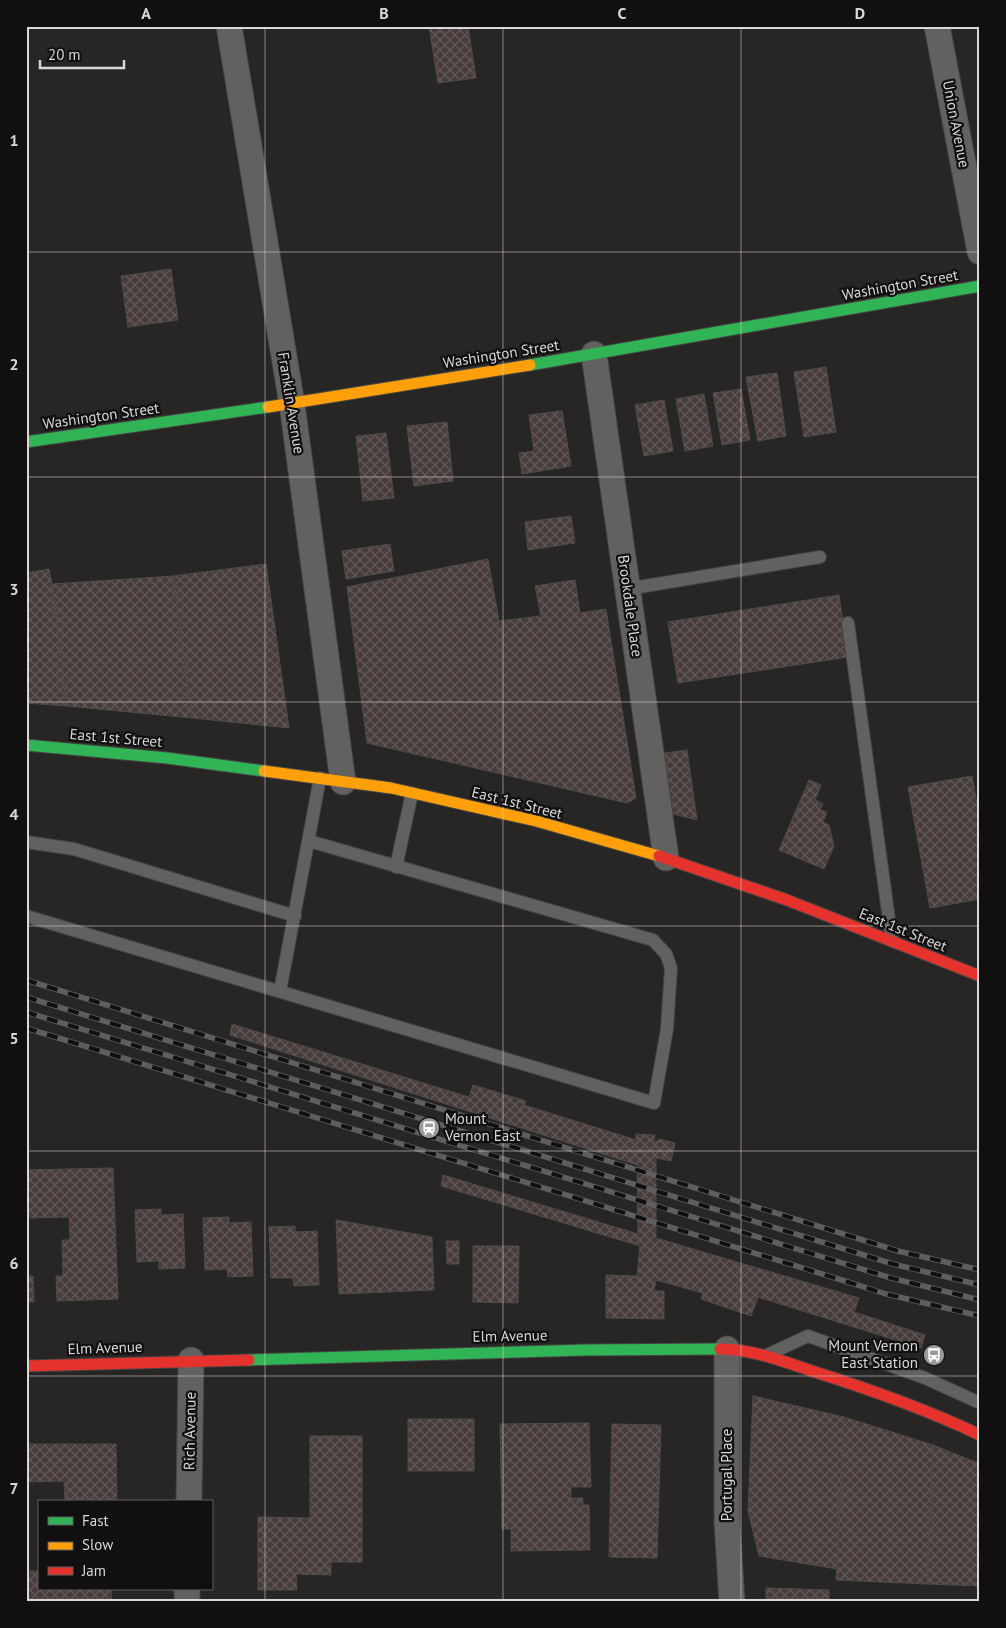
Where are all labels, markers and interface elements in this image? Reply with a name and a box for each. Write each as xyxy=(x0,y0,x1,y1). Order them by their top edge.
text: A xyxy=(141,3,151,23)
text: B xyxy=(379,3,389,23)
text: C xyxy=(618,3,627,23)
text: D xyxy=(855,3,865,23)
scale bar xyxy=(40,38,124,70)
text: 20 m xyxy=(48,45,81,64)
street label: Union Avenue xyxy=(939,79,974,169)
text: 1 xyxy=(9,130,19,150)
street label: Washington Street xyxy=(840,265,959,304)
street label: Washington Street xyxy=(441,335,560,372)
street label: Franklin Avenue xyxy=(274,351,309,455)
text: 2 xyxy=(9,354,19,374)
street label: Washington Street xyxy=(41,398,160,433)
street label: Brookdale Place xyxy=(614,554,647,658)
text: 3 xyxy=(9,579,19,599)
street label: East 1st Street xyxy=(69,724,163,751)
street label: East 1st Street xyxy=(470,782,564,823)
text: 4 xyxy=(9,804,19,824)
street label: East 1st Street xyxy=(857,903,950,956)
text: 5 xyxy=(9,1028,19,1048)
place label: Mount Vernon East xyxy=(444,1109,521,1145)
station icon: Mount Vernon East xyxy=(417,1116,441,1140)
text: 6 xyxy=(9,1253,19,1273)
street label: Elm Avenue xyxy=(472,1325,548,1346)
place label: Mount Vernon East Station xyxy=(828,1336,918,1372)
street label: Elm Avenue xyxy=(67,1337,143,1358)
bus stop icon: Mount Vernon East Station xyxy=(922,1343,946,1367)
street label: Rich Avenue xyxy=(179,1392,200,1470)
street label: Portugal Place xyxy=(717,1429,736,1521)
text: 7 xyxy=(9,1478,19,1498)
legend xyxy=(38,1500,212,1590)
text: Fast xyxy=(82,1511,109,1530)
text: Slow xyxy=(82,1535,113,1554)
text: Jam xyxy=(81,1561,106,1580)

